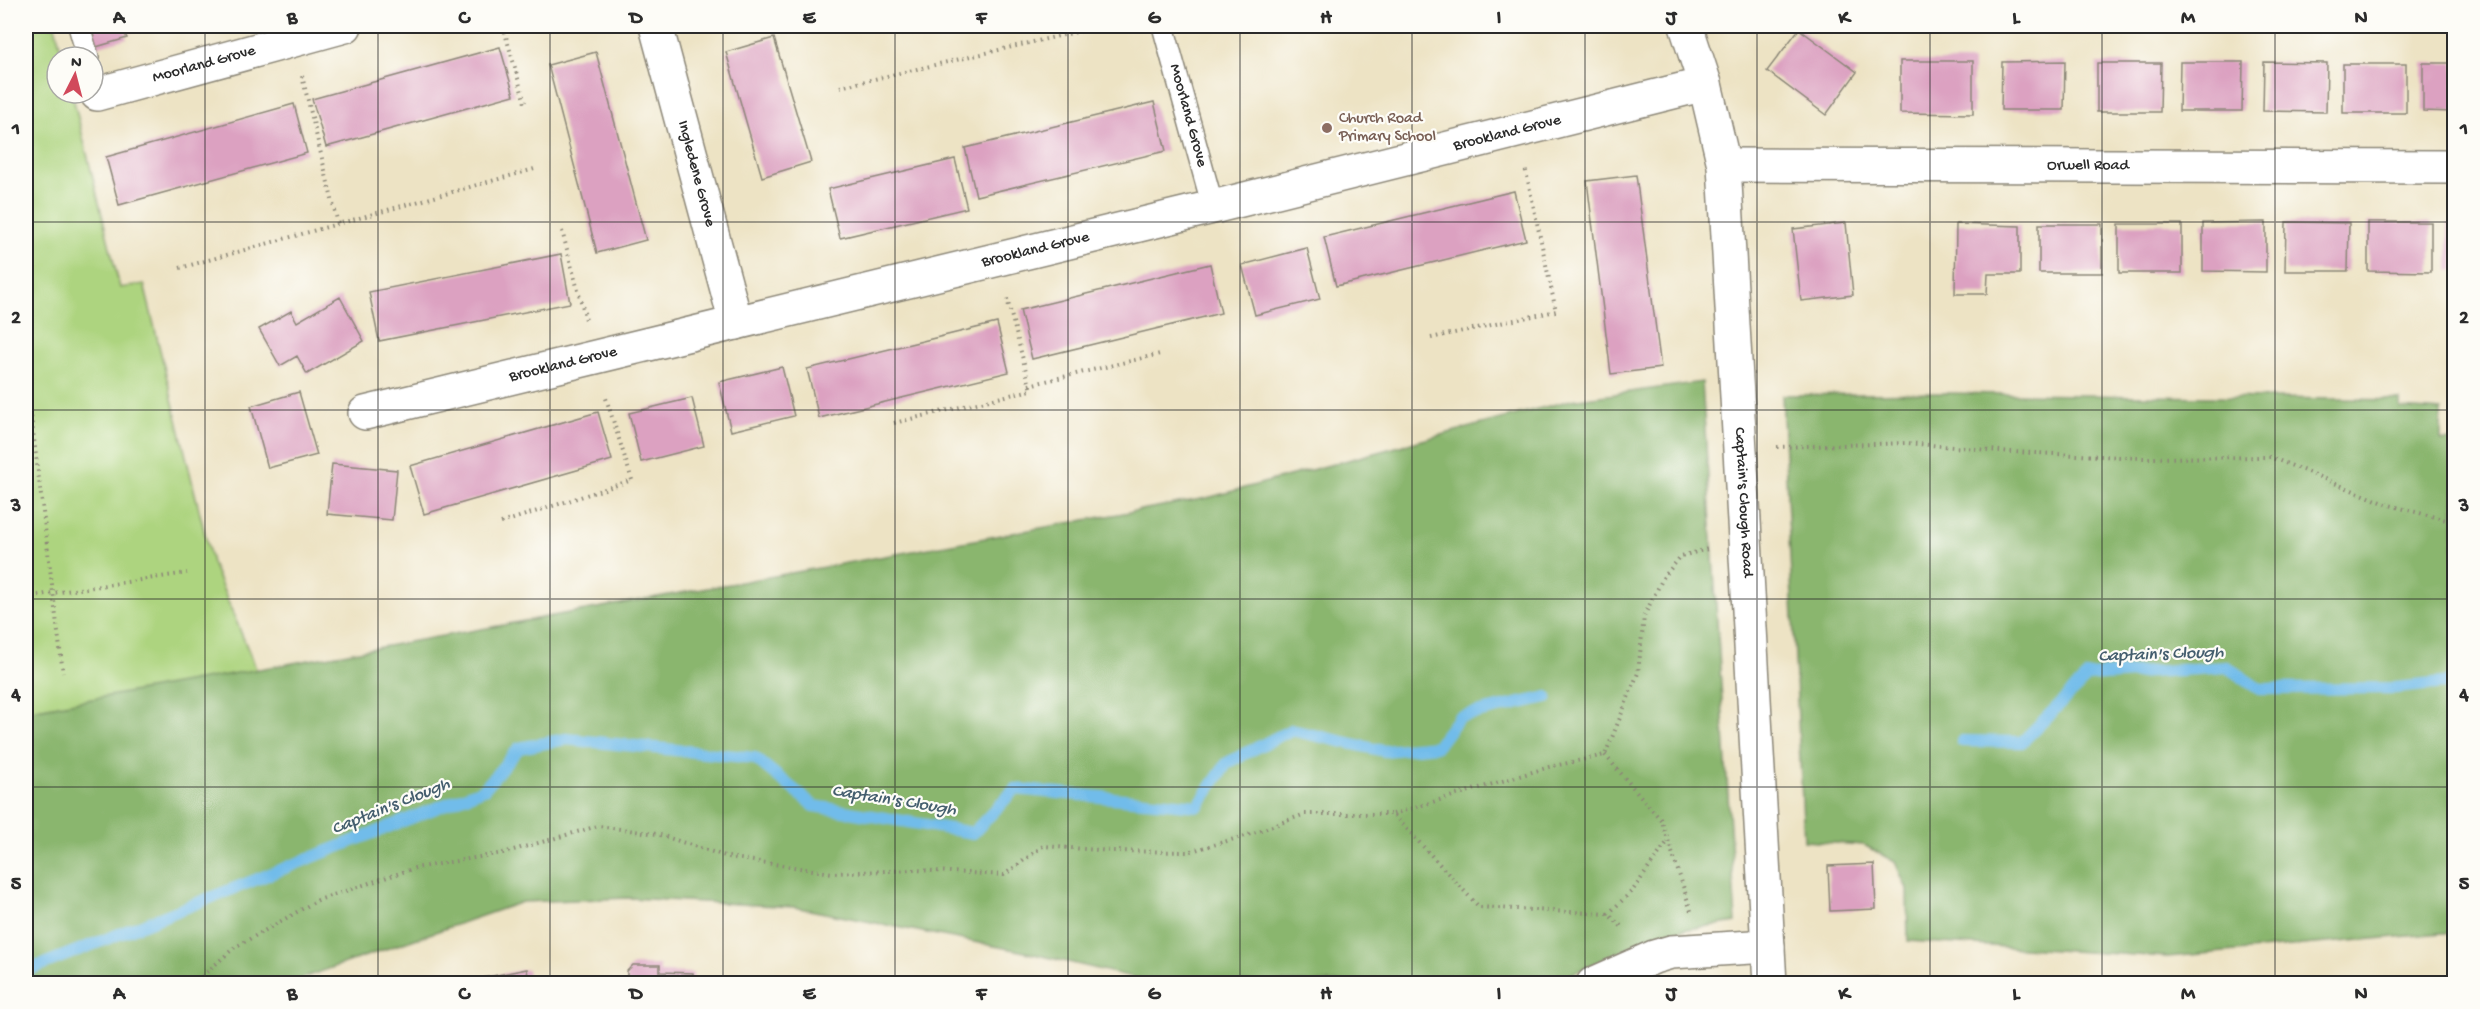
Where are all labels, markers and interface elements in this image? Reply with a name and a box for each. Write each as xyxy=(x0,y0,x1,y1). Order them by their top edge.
text: A xyxy=(112,8,127,31)
text: B xyxy=(286,8,298,31)
text: C xyxy=(458,8,472,31)
text: D xyxy=(627,8,643,31)
text: E xyxy=(803,8,817,31)
text: F xyxy=(975,8,988,31)
text: G xyxy=(1148,8,1162,31)
text: H xyxy=(1320,8,1332,31)
text: I xyxy=(1497,8,1502,31)
text: J xyxy=(1665,8,1678,31)
text: K xyxy=(1837,8,1852,31)
text: L xyxy=(2012,8,2021,31)
text: M xyxy=(2181,8,2196,31)
text: N xyxy=(2354,8,2368,31)
street label: Moorland Grove xyxy=(150,41,258,88)
north arrow xyxy=(45,45,105,105)
text: N xyxy=(70,54,83,74)
street label: Moorland Grove xyxy=(1164,62,1211,170)
place label: Church Road Primary School xyxy=(1338,110,1436,147)
street label: Brookland Grove xyxy=(1451,111,1564,156)
text: 1 xyxy=(11,119,20,142)
street label: Ingledene Grove xyxy=(672,119,719,230)
text: 1 xyxy=(2459,119,2468,142)
marker: Church Road Primary School xyxy=(1320,121,1334,135)
street label: Orwell Road xyxy=(2047,156,2131,176)
street label: Brookland Grove xyxy=(979,228,1092,273)
text: 2 xyxy=(11,308,21,331)
text: 2 xyxy=(2459,308,2469,331)
street label: Brookland Grove xyxy=(506,342,620,387)
street label: Captain's Clough Road xyxy=(1729,427,1757,579)
text: 3 xyxy=(10,496,21,519)
text: 3 xyxy=(2458,496,2469,519)
water label: Captain's Clough xyxy=(2098,642,2224,668)
text: 4 xyxy=(10,685,21,708)
text: 4 xyxy=(2458,685,2469,708)
water label: Captain's Clough xyxy=(329,774,453,840)
water label: Captain's Clough xyxy=(830,781,958,821)
text: 5 xyxy=(11,874,22,897)
text: 5 xyxy=(2459,874,2470,897)
text: A xyxy=(112,984,127,1007)
text: B xyxy=(286,984,298,1007)
text: C xyxy=(458,984,472,1007)
text: D xyxy=(627,984,643,1007)
text: E xyxy=(803,984,817,1007)
text: F xyxy=(975,984,988,1007)
text: G xyxy=(1148,984,1162,1007)
text: H xyxy=(1320,984,1332,1007)
text: I xyxy=(1497,984,1502,1007)
text: J xyxy=(1665,984,1678,1007)
text: K xyxy=(1837,984,1852,1007)
text: L xyxy=(2012,984,2021,1007)
text: M xyxy=(2181,984,2196,1007)
text: N xyxy=(2354,984,2368,1007)

